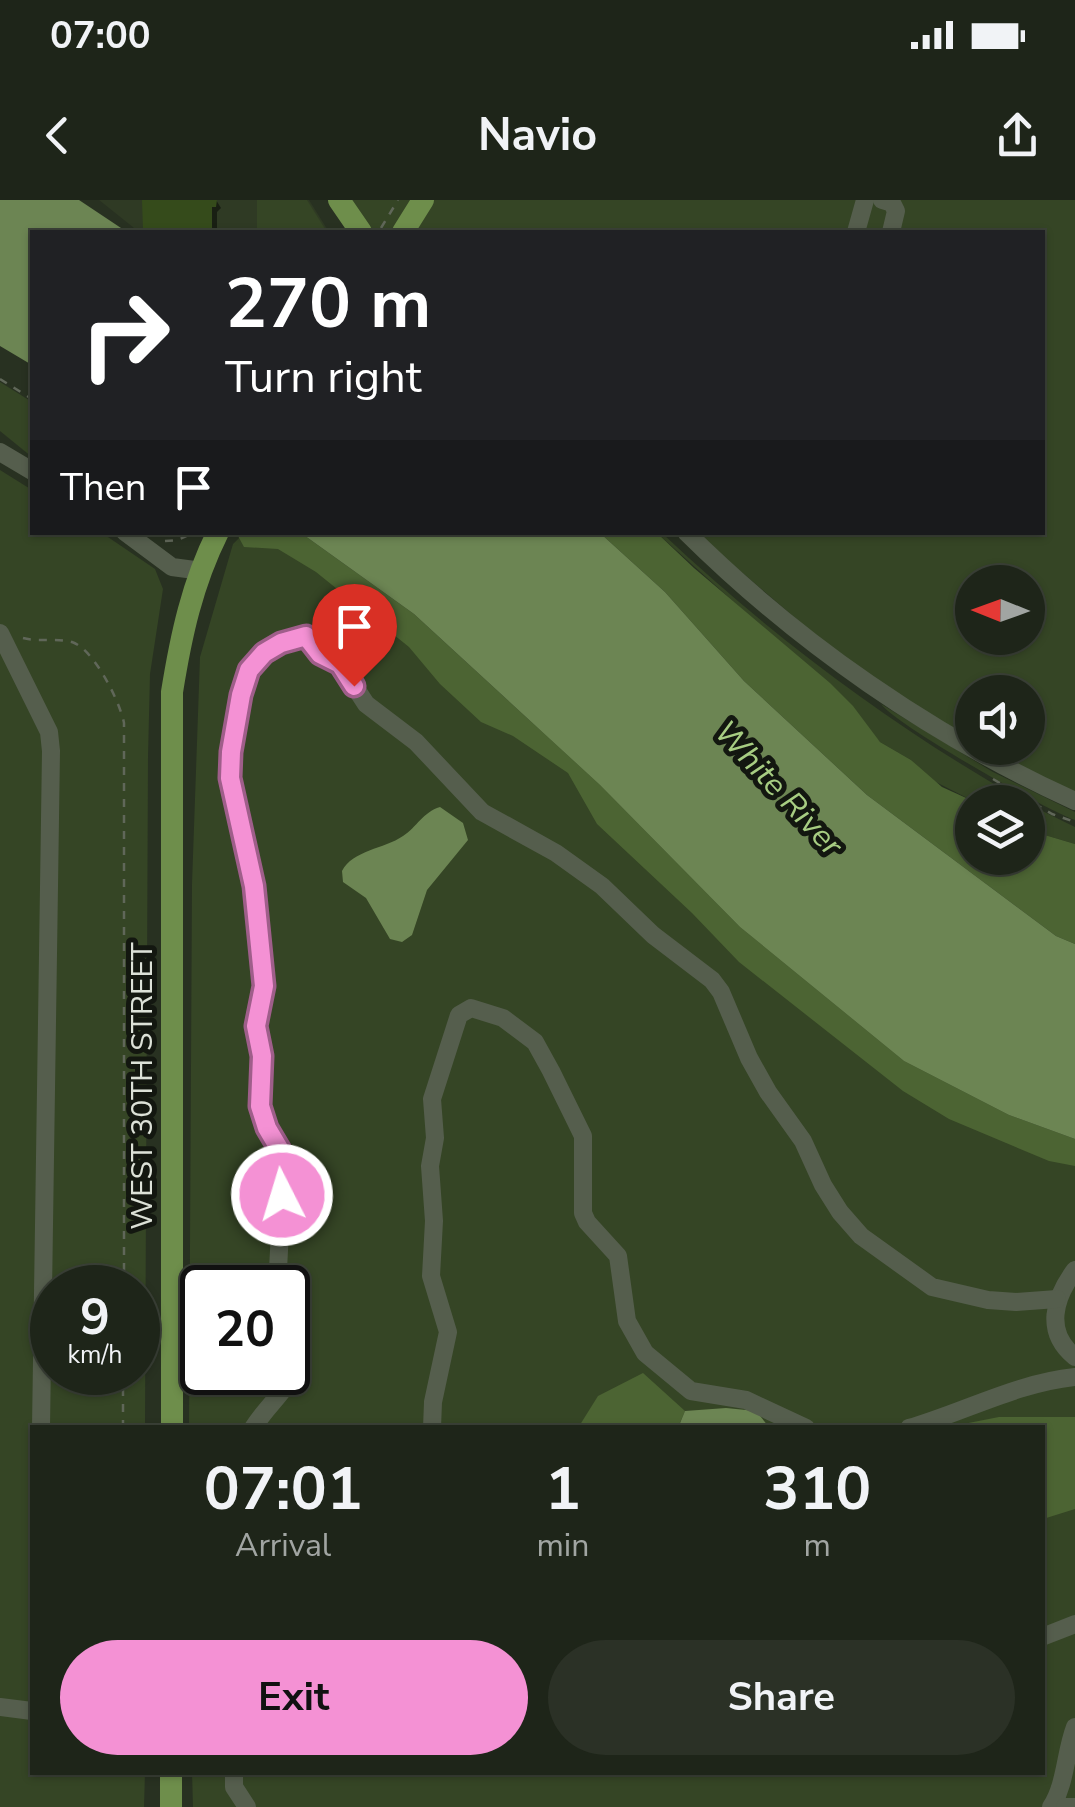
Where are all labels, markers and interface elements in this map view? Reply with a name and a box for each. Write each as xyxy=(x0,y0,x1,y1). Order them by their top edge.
text: 07:00 xyxy=(50,10,151,61)
text: Navio xyxy=(478,105,597,166)
icon: back xyxy=(30,108,85,163)
icon: share xyxy=(990,108,1045,163)
text: 270 m xyxy=(225,256,431,352)
icon: right xyxy=(60,270,190,400)
text: Turn right xyxy=(225,347,422,408)
icon: arrive xyxy=(166,460,221,515)
text: Then xyxy=(60,462,146,513)
north arrow xyxy=(955,565,1045,655)
map controls xyxy=(955,565,1045,875)
pin xyxy=(312,584,397,687)
icon: arrive xyxy=(327,599,382,654)
button: sound xyxy=(955,675,1045,765)
water label: White River xyxy=(705,711,854,867)
button: layers xyxy=(955,785,1045,875)
street label: WEST 30TH STREET xyxy=(122,942,163,1230)
position arrow xyxy=(230,1143,334,1247)
speed limit sign: 20 xyxy=(180,1265,310,1395)
text: 9 xyxy=(80,1283,110,1352)
text: km/h xyxy=(67,1338,123,1372)
text: 07:01 xyxy=(204,1448,363,1530)
text: 1 xyxy=(545,1448,581,1530)
text: 310 xyxy=(763,1448,871,1530)
text: Arrival xyxy=(235,1524,331,1567)
text: min xyxy=(536,1524,589,1567)
text: m xyxy=(803,1524,831,1567)
button: Exit xyxy=(60,1640,528,1755)
button: Share xyxy=(548,1640,1015,1755)

